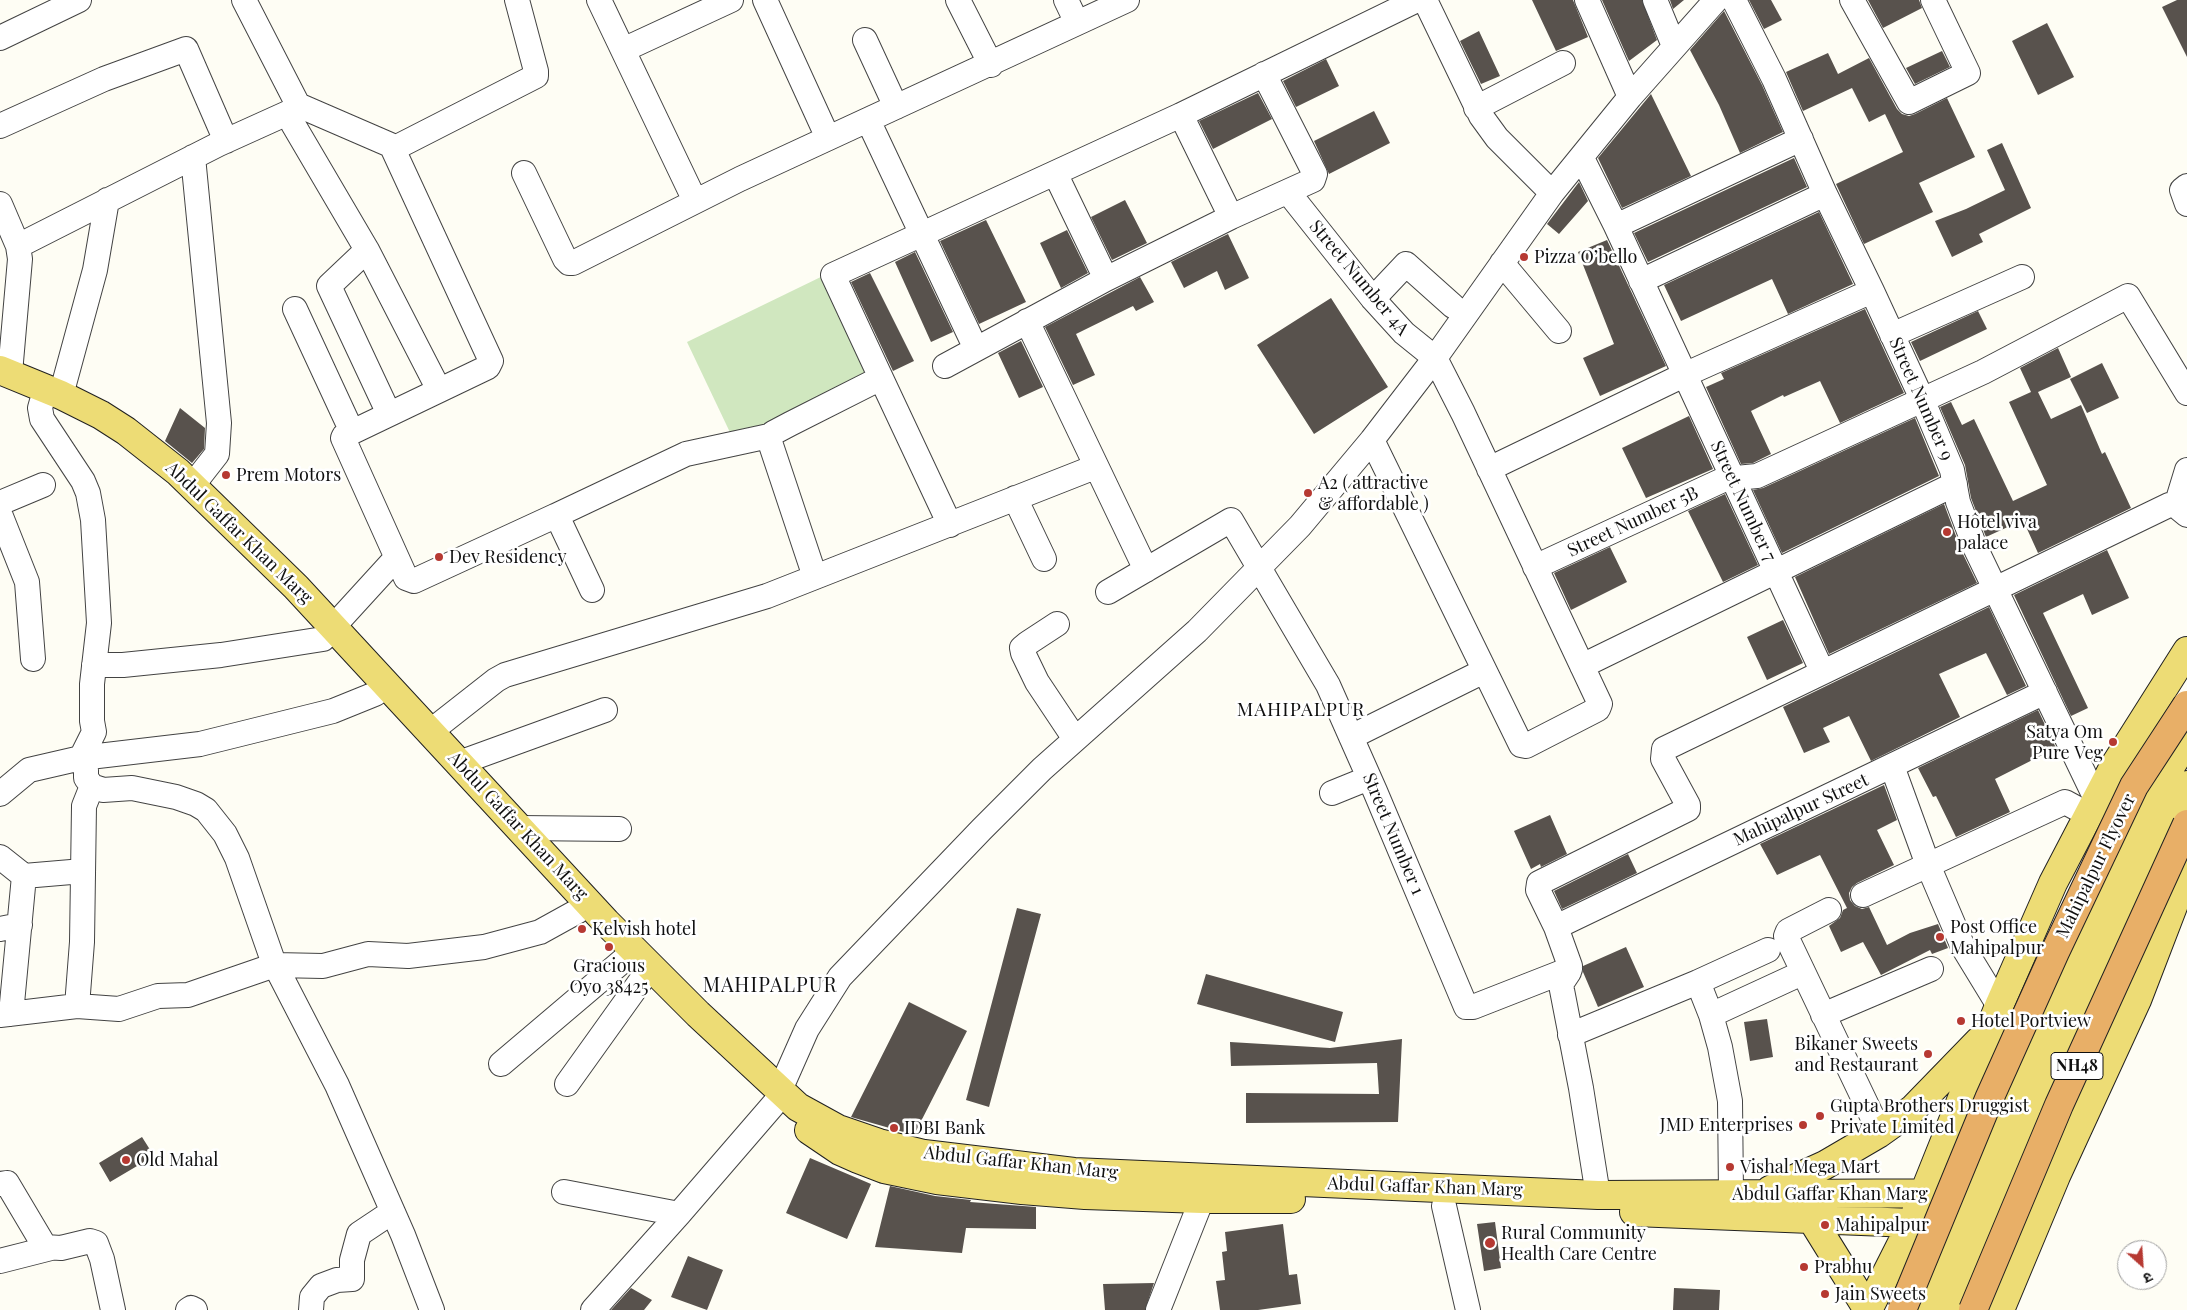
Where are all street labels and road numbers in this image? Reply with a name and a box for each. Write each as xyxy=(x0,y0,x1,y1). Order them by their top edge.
street label: Street Number 4A xyxy=(1305,216,1413,340)
street label: Street Number 9 xyxy=(1884,334,1958,464)
street label: Street Number 7 xyxy=(1706,437,1780,565)
street label: Abdul Gaffar Khan Marg xyxy=(161,457,317,609)
street label: Street Number 5B xyxy=(1564,482,1702,562)
street label: Abdul Gaffar Khan Marg xyxy=(443,747,593,905)
street label: Mahipalpur Street xyxy=(1730,769,1872,851)
street label: Street Number 1 xyxy=(1358,770,1428,898)
street label: Mahipalpur Flyover xyxy=(2052,790,2140,942)
road number: NH48 xyxy=(2051,1052,2103,1080)
street label: Abdul Gaffar Khan Marg xyxy=(923,1142,1119,1184)
street label: Abdul Gaffar Khan Marg xyxy=(1327,1173,1523,1201)
street label: Abdul Gaffar Khan Marg xyxy=(1732,1183,1928,1205)

